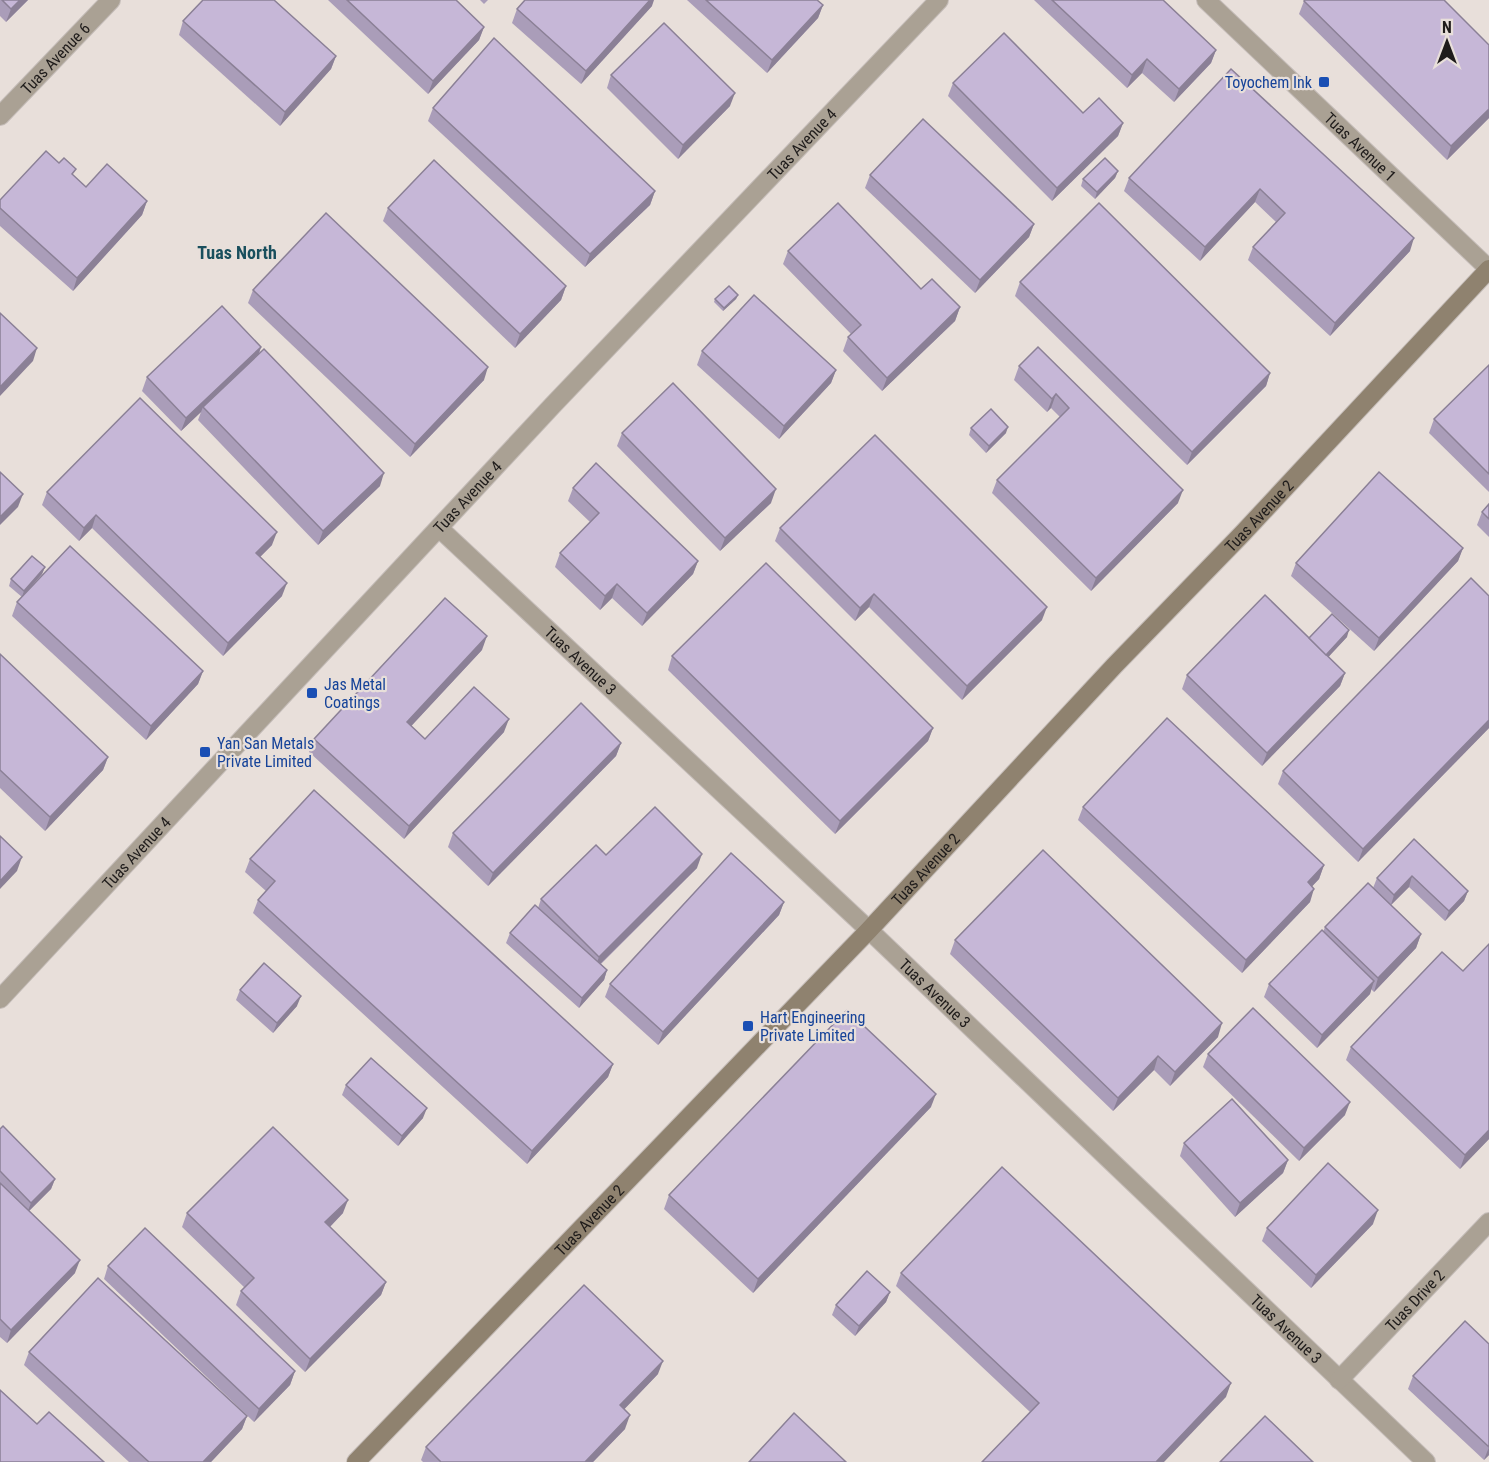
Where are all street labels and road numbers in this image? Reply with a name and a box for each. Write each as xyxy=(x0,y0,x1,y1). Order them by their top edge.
street label: Tuas Avenue 6 xyxy=(17,19,94,98)
street label: Tuas Avenue 4 xyxy=(764,105,841,184)
street label: Tuas Avenue 1 xyxy=(1320,109,1400,186)
street label: Tuas Avenue 4 xyxy=(430,457,506,537)
street label: Tuas Avenue 2 xyxy=(1221,476,1298,556)
street label: Tuas Avenue 3 xyxy=(540,623,620,699)
street label: Tuas Avenue 4 xyxy=(98,813,175,893)
street label: Tuas Avenue 2 xyxy=(888,829,964,910)
street label: Tuas Avenue 3 xyxy=(895,955,974,1032)
street label: Tuas Avenue 2 xyxy=(551,1181,628,1260)
street label: Tuas Drive 2 xyxy=(1382,1266,1449,1335)
street label: Tuas Avenue 3 xyxy=(1246,1291,1326,1368)

